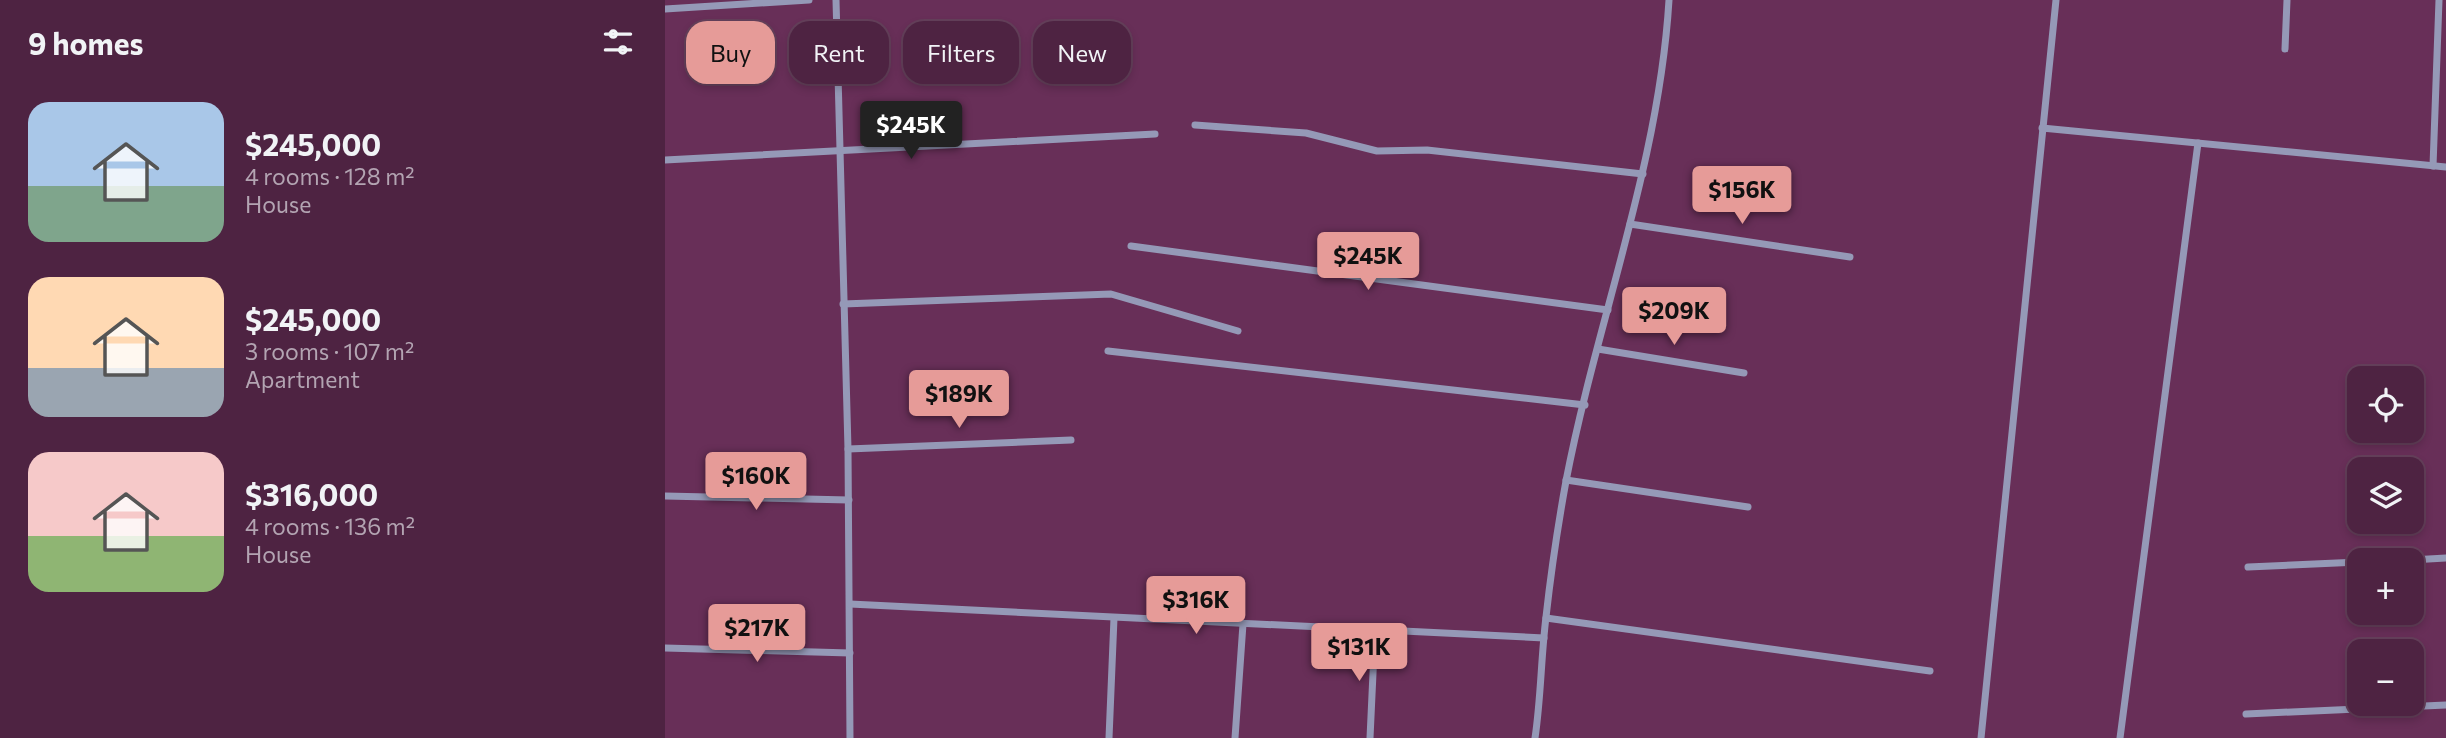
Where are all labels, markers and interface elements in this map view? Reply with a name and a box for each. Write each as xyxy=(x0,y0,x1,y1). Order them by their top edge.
chip: Buy xyxy=(686,21,775,84)
chip: Rent xyxy=(789,21,889,84)
chip: Filters xyxy=(903,21,1019,84)
chip: New xyxy=(1033,21,1131,84)
icon: filters xyxy=(599,23,637,61)
text: 9 homes xyxy=(28,24,143,61)
pin: $245K xyxy=(862,102,960,161)
text: $245K xyxy=(876,110,946,138)
text: $245,000 xyxy=(245,125,381,162)
icon: home xyxy=(84,130,168,214)
text: 4 rooms · 128 m² xyxy=(245,162,414,190)
pin: $156K xyxy=(1693,166,1791,226)
text: $156K xyxy=(1708,175,1776,203)
text: House xyxy=(245,190,311,218)
pin: $245K xyxy=(1319,232,1417,292)
text: $245K xyxy=(1333,241,1403,269)
pin: $209K xyxy=(1625,288,1723,347)
text: $209K xyxy=(1638,296,1710,324)
text: $245,000 xyxy=(245,300,381,337)
icon: home xyxy=(84,305,168,389)
text: 3 rooms · 107 m² xyxy=(245,337,414,365)
text: Apartment xyxy=(245,365,360,393)
map controls xyxy=(2347,366,2424,716)
button: locate xyxy=(2347,366,2424,443)
pin: $189K xyxy=(910,370,1008,430)
text: $189K xyxy=(925,379,993,407)
pin: $160K xyxy=(707,452,805,512)
button: layers xyxy=(2347,457,2424,534)
text: $160K xyxy=(721,461,791,489)
text: $316,000 xyxy=(245,475,378,512)
icon: home xyxy=(84,480,168,564)
text: 4 rooms · 136 m² xyxy=(245,512,415,540)
text: House xyxy=(245,540,311,568)
button: + xyxy=(2347,548,2424,625)
pin: $316K xyxy=(1147,576,1245,636)
text: $316K xyxy=(1162,585,1230,613)
pin: $217K xyxy=(708,604,806,664)
text: $217K xyxy=(724,613,790,641)
pin: $131K xyxy=(1310,624,1408,683)
text: $131K xyxy=(1327,632,1391,660)
button: − xyxy=(2347,639,2424,716)

